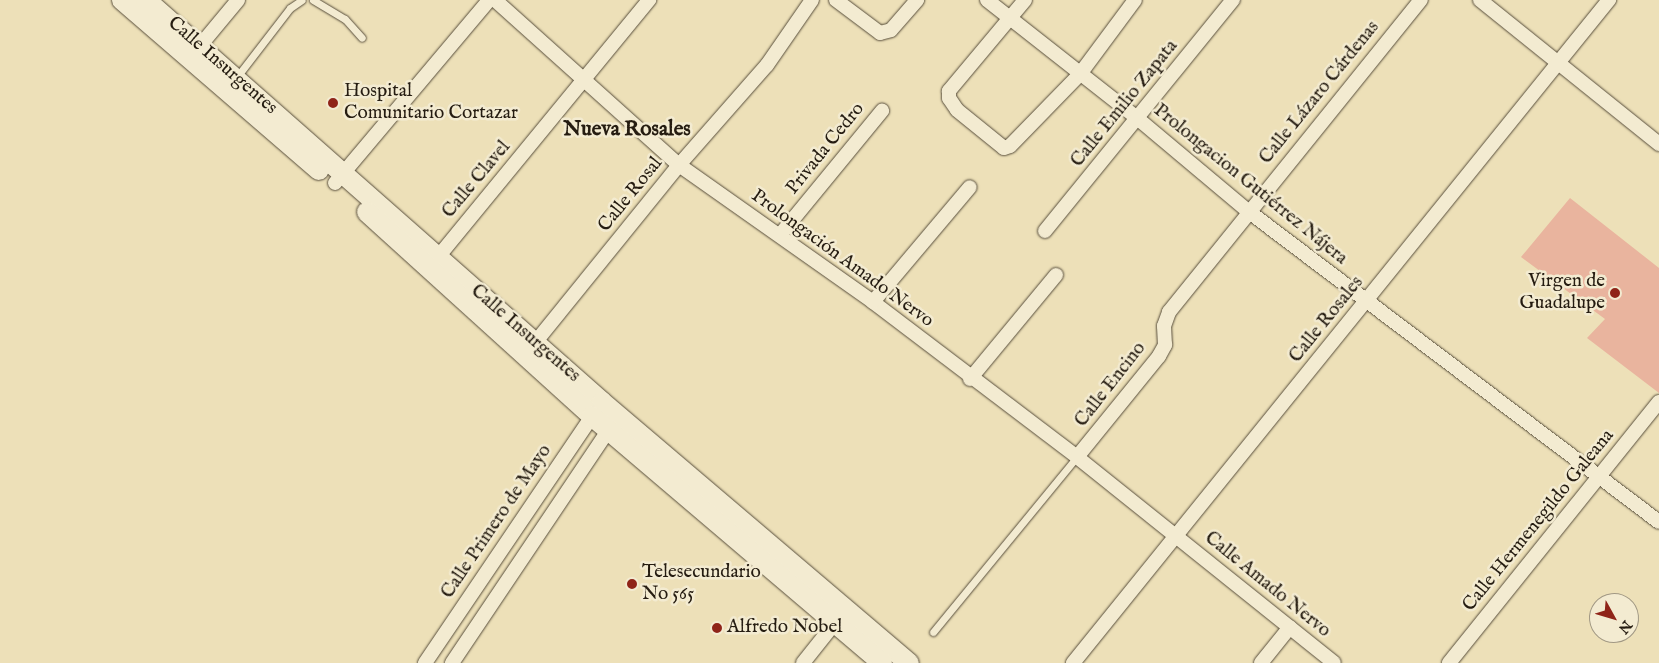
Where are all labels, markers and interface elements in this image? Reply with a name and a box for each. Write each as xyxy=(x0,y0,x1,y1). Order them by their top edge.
street label: Calle Insurgentes xyxy=(163,12,281,120)
street label: Calle Lázaro Cárdenas xyxy=(1255,17,1385,169)
street label: Calle Emilio Zapata xyxy=(1067,36,1183,172)
place label: Hospital Comunitario Cortazar xyxy=(344,81,518,125)
marker: Hospital Comunitario Cortazar xyxy=(326,96,340,110)
street label: Privada Cedro xyxy=(782,98,870,200)
street label: Prolongacion Gutiérrez Nájera xyxy=(1148,100,1352,270)
district label: Nueva Rosales xyxy=(563,117,691,143)
street label: Calle Clavel xyxy=(438,137,516,223)
street label: Calle Rosal xyxy=(594,153,668,237)
street label: Prolongación Amado Nervo xyxy=(746,185,938,333)
place label: Virgen de Guadalupe xyxy=(1520,271,1605,315)
street label: Calle Rosales xyxy=(1285,272,1369,368)
street label: Calle Insurgentes xyxy=(466,280,584,388)
marker: Virgen de Guadalupe xyxy=(1609,287,1621,299)
street label: Calle Encino xyxy=(1071,338,1151,432)
street label: Calle Hermenegildo Galeana xyxy=(1459,425,1619,617)
street label: Calle Primero de Mayo xyxy=(437,441,557,603)
street label: Calle Amado Nervo xyxy=(1199,527,1335,643)
place label: Telesecundario No 565 xyxy=(642,562,761,606)
marker: Telesecundario No 565 xyxy=(626,578,638,590)
north arrow xyxy=(1589,593,1639,643)
text: N xyxy=(1614,616,1636,637)
place label: Alfredo Nobel xyxy=(727,617,842,639)
marker: Alfredo Nobel xyxy=(711,622,723,634)

